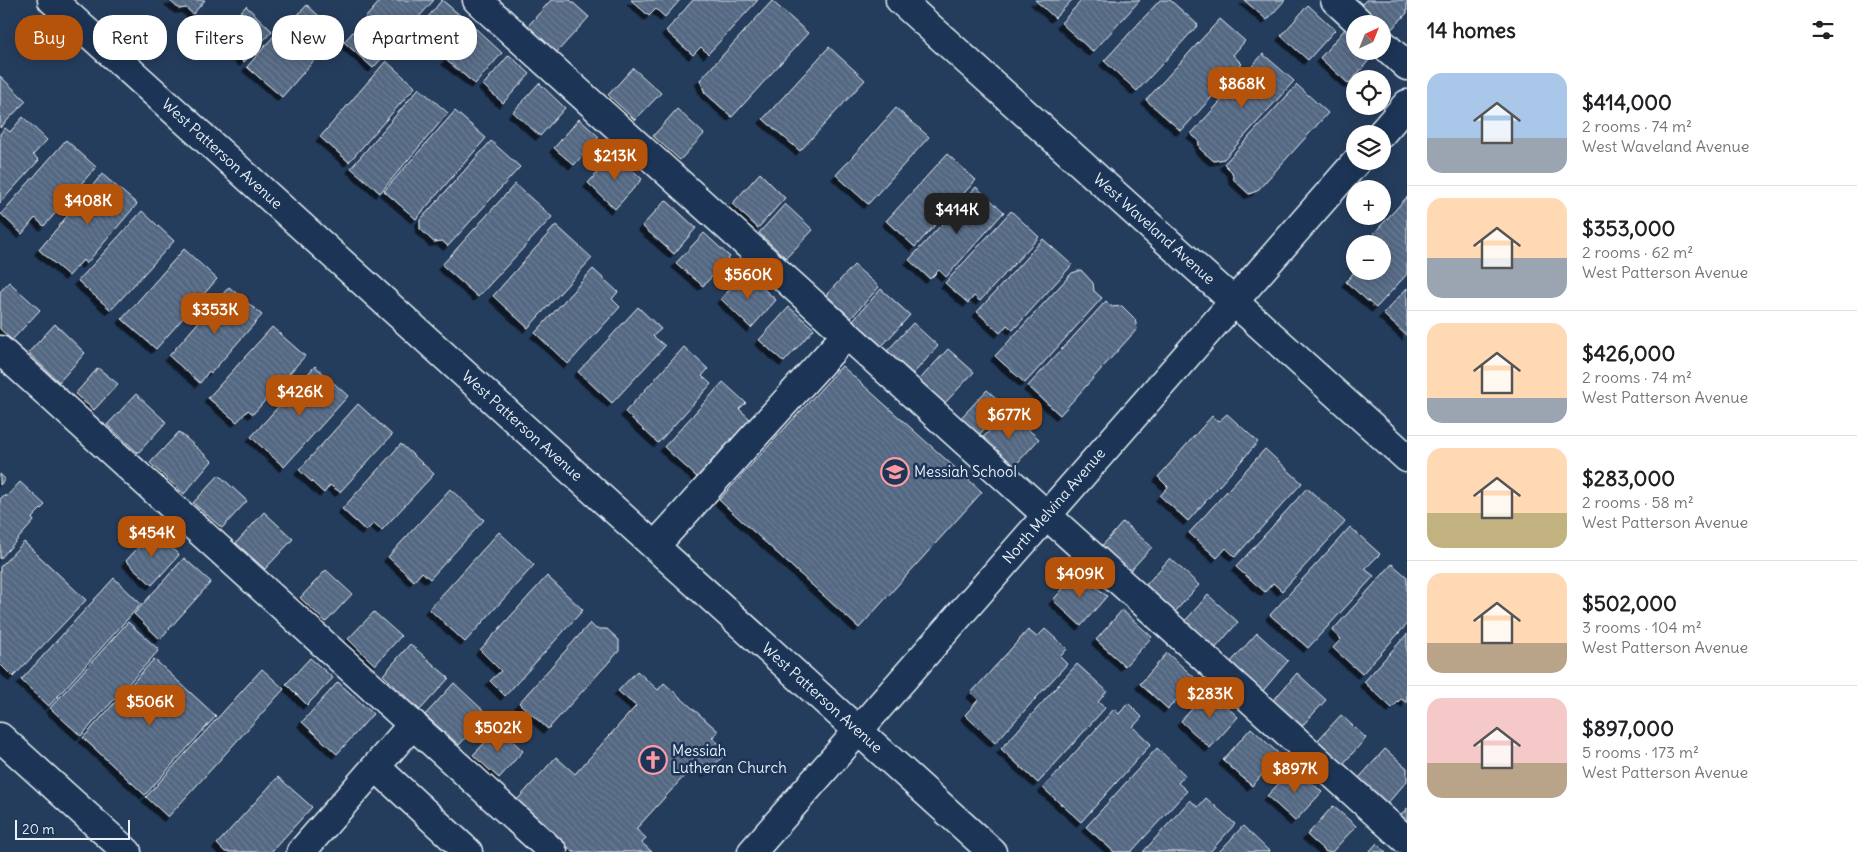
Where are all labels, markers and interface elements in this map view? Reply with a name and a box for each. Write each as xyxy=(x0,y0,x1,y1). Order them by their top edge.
chip: Buy xyxy=(15,15,83,60)
chip: Rent xyxy=(93,15,167,60)
chip: Filters xyxy=(177,15,262,60)
chip: New xyxy=(272,15,344,60)
chip: Apartment xyxy=(354,15,477,60)
north arrow xyxy=(1346,15,1391,60)
map controls xyxy=(1346,15,1391,280)
icon: filters xyxy=(1809,16,1837,44)
text: 14 homes xyxy=(1427,17,1516,44)
pin: $868K xyxy=(1207,66,1277,109)
button: locate xyxy=(1346,70,1391,115)
text: $868K xyxy=(1219,73,1265,93)
text: $414,000 xyxy=(1582,89,1672,116)
icon: home xyxy=(1467,93,1527,153)
street label: West Patterson Avenue xyxy=(158,94,287,213)
text: 2 rooms · 74 m² xyxy=(1582,116,1692,136)
button: layers xyxy=(1346,125,1391,170)
text: West Waveland Avenue xyxy=(1582,136,1749,156)
pin: $213K xyxy=(580,138,650,181)
text: $213K xyxy=(594,145,636,165)
street label: West Waveland Avenue xyxy=(1090,169,1219,288)
button: + xyxy=(1346,180,1391,225)
pin: $408K xyxy=(53,184,123,226)
text: $408K xyxy=(64,190,112,210)
pin: $414K xyxy=(922,192,992,235)
text: $414K xyxy=(935,199,979,219)
text: $353,000 xyxy=(1582,215,1675,242)
icon: home xyxy=(1467,218,1527,278)
button: − xyxy=(1346,235,1391,280)
text: 2 rooms · 62 m² xyxy=(1582,242,1693,262)
pin: $560K xyxy=(713,258,783,300)
text: West Patterson Avenue xyxy=(1582,262,1748,282)
text: $560K xyxy=(724,264,772,284)
pin: $353K xyxy=(180,292,250,335)
text: $353K xyxy=(192,299,238,319)
text: $426,000 xyxy=(1582,340,1675,367)
icon: home xyxy=(1467,343,1527,403)
street label: West Patterson Avenue xyxy=(458,366,587,485)
text: 2 rooms · 74 m² xyxy=(1582,367,1692,387)
pin: $426K xyxy=(265,374,335,417)
text: $426K xyxy=(277,381,323,401)
text: West Patterson Avenue xyxy=(1582,387,1748,407)
pin: $677K xyxy=(974,398,1044,440)
text: $677K xyxy=(987,404,1031,424)
street label: North Melvina Avenue xyxy=(998,444,1109,567)
school or university icon: Messiah School xyxy=(880,457,910,487)
place label: Messiah School xyxy=(914,462,1017,481)
text: $283,000 xyxy=(1582,465,1675,492)
icon: home xyxy=(1467,468,1527,528)
text: 2 rooms · 58 m² xyxy=(1582,492,1694,512)
text: West Patterson Avenue xyxy=(1582,512,1748,532)
pin: $454K xyxy=(117,516,187,558)
text: $454K xyxy=(129,522,175,542)
pin: $409K xyxy=(1045,556,1115,599)
text: $409K xyxy=(1056,563,1104,583)
text: $502,000 xyxy=(1582,590,1677,617)
icon: home xyxy=(1467,593,1527,653)
text: 3 rooms · 104 m² xyxy=(1582,617,1702,637)
text: West Patterson Avenue xyxy=(1582,637,1748,657)
street label: West Patterson Avenue xyxy=(758,638,887,757)
pin: $283K xyxy=(1175,676,1245,719)
text: $283K xyxy=(1187,683,1233,703)
pin: $506K xyxy=(115,684,185,727)
text: $506K xyxy=(126,691,174,711)
pin: $502K xyxy=(463,710,533,753)
text: $897,000 xyxy=(1582,715,1674,742)
text: $502K xyxy=(474,717,522,737)
icon: home xyxy=(1467,718,1527,778)
place label: Messiah Lutheran Church xyxy=(672,741,787,777)
text: 5 rooms · 173 m² xyxy=(1582,742,1699,762)
church icon: Messiah Lutheran Church xyxy=(638,745,668,775)
pin: $897K xyxy=(1260,752,1330,794)
text: $897K xyxy=(1272,758,1318,778)
text: West Patterson Avenue xyxy=(1582,762,1748,782)
scale bar xyxy=(15,817,130,840)
text: 20 m xyxy=(22,820,55,838)

